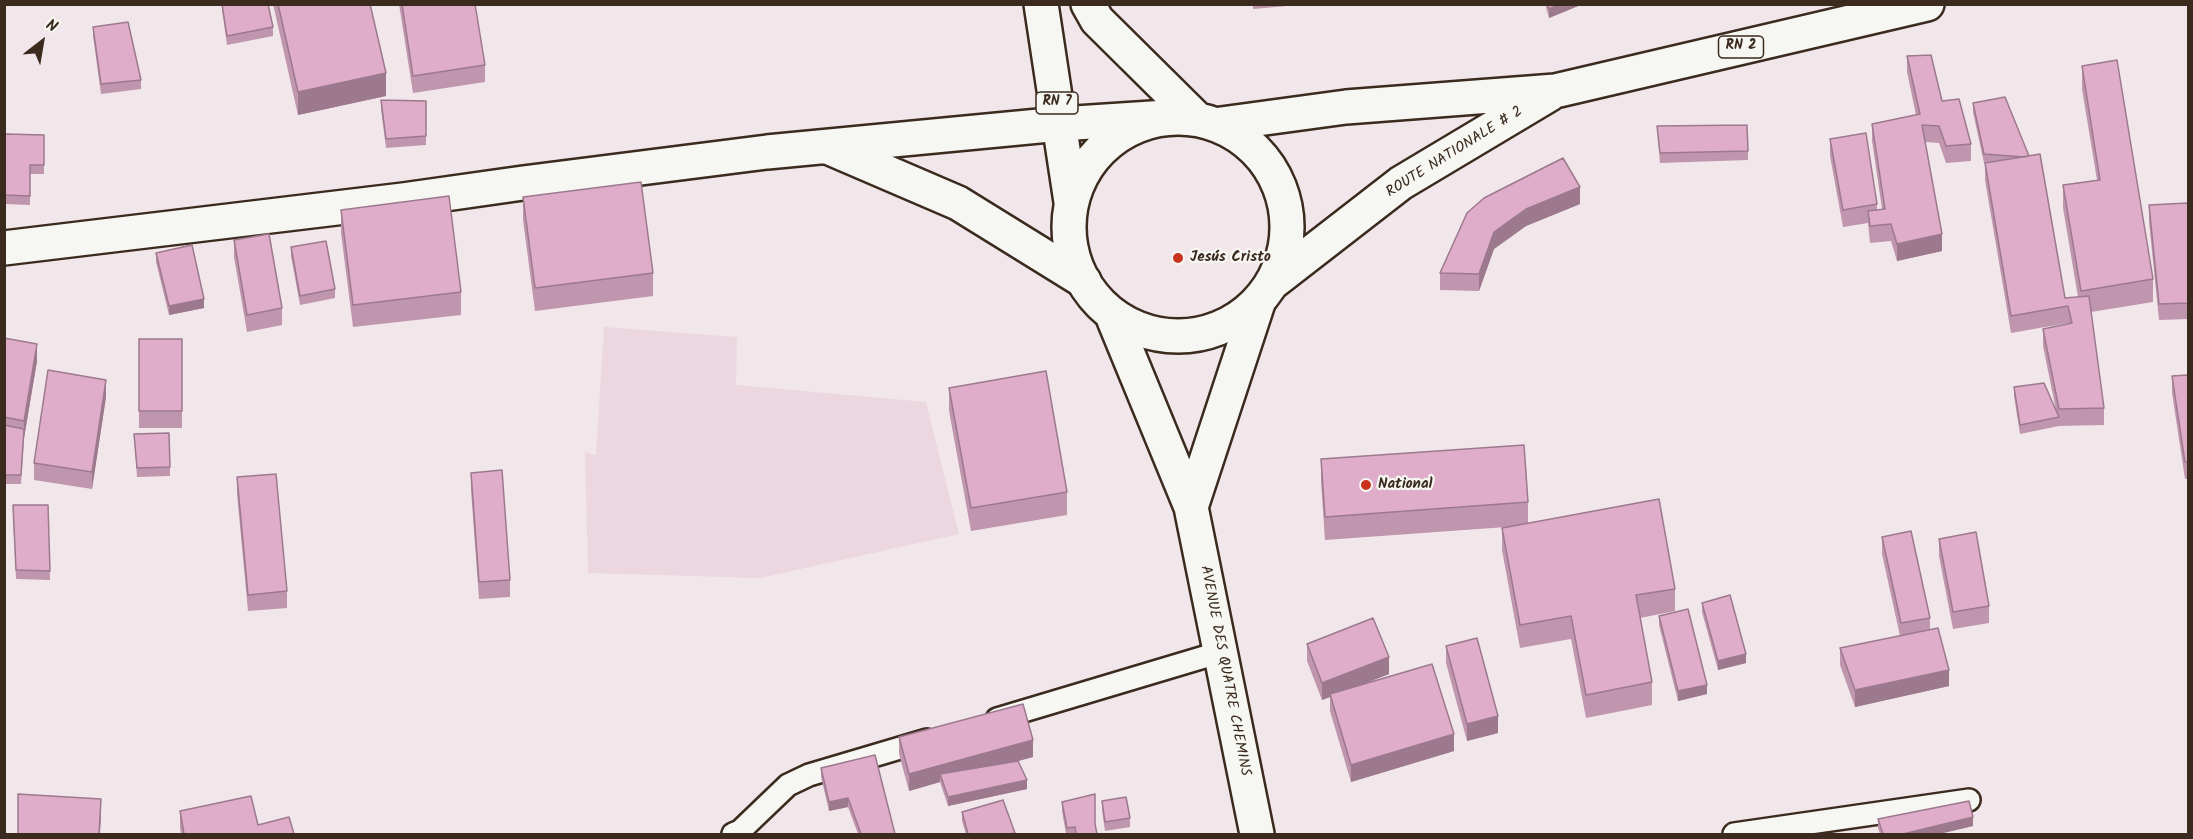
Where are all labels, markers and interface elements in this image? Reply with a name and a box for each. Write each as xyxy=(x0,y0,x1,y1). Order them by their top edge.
north arrow xyxy=(12,12,72,72)
text: N xyxy=(41,13,62,39)
road number: RN 2 xyxy=(1718,36,1764,58)
road number: RN 7 xyxy=(1036,92,1078,114)
street label: ROUTE NATIONALE # 2 xyxy=(1383,104,1527,202)
place label: Jesús Cristo xyxy=(1190,249,1271,267)
marker: Jesús Cristo xyxy=(1171,251,1185,265)
place label: National xyxy=(1378,476,1433,494)
marker: National xyxy=(1359,478,1373,492)
street label: AVENUE DES QUATRE CHEMINS xyxy=(1195,564,1253,778)

